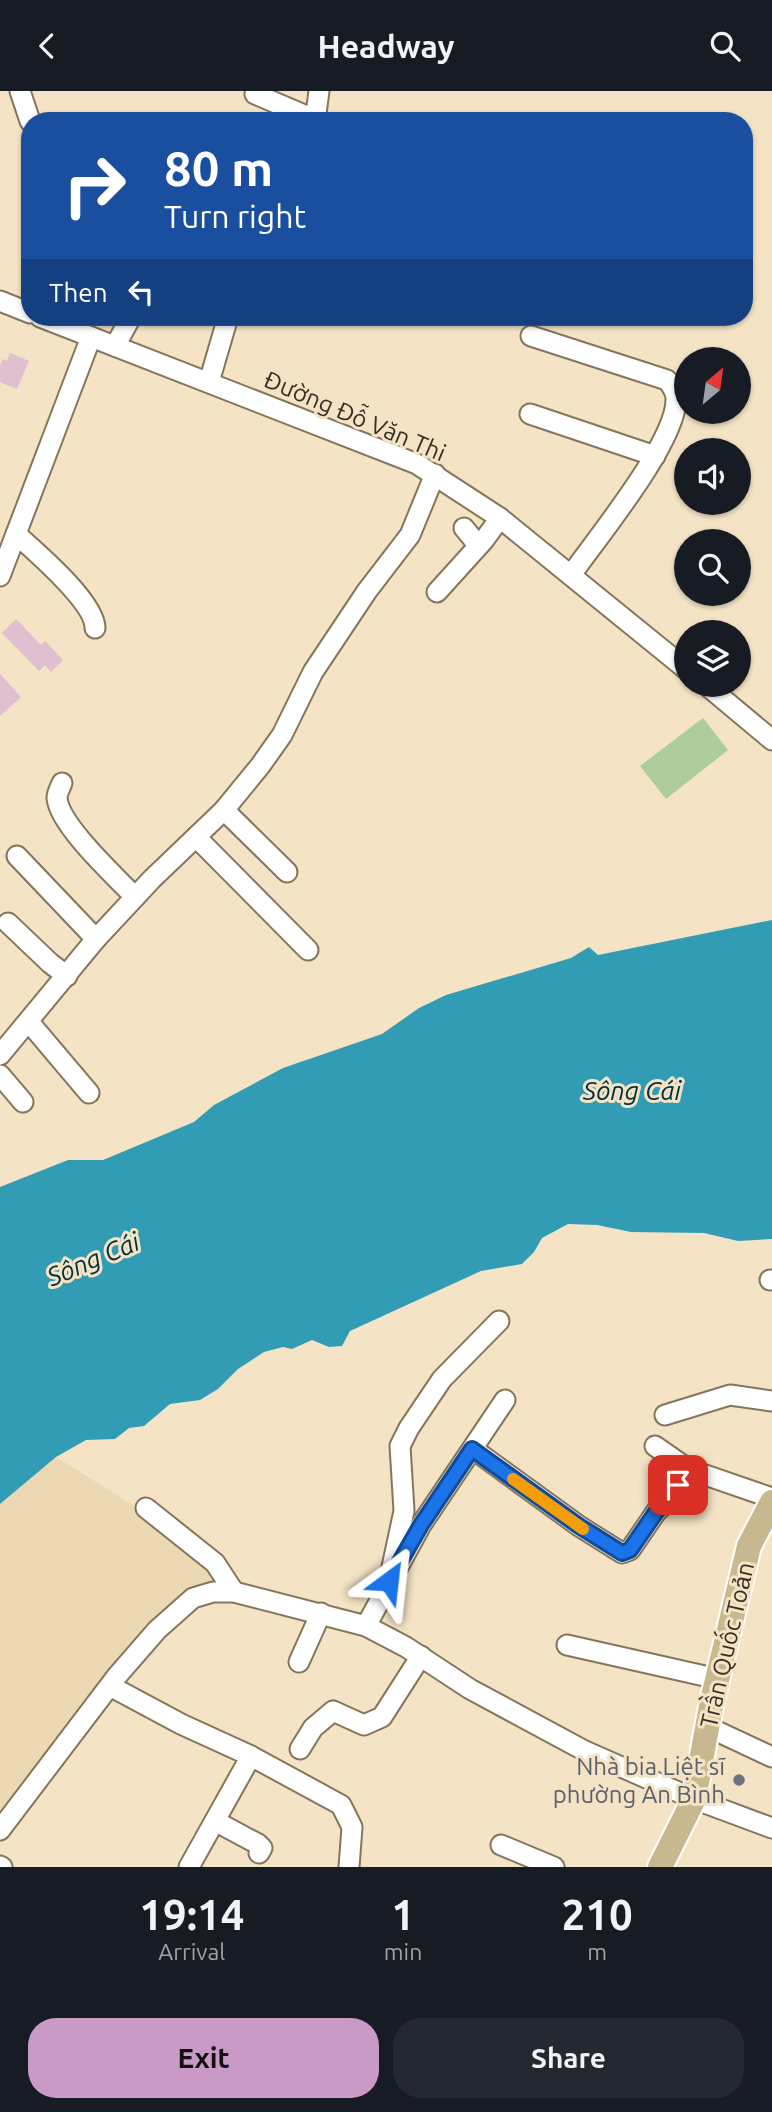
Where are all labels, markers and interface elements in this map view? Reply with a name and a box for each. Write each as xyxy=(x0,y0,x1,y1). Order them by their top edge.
icon: back xyxy=(28,27,66,65)
icon: search xyxy=(706,27,744,65)
text: Headway xyxy=(317,28,455,64)
icon: right xyxy=(49,140,140,231)
text: 80 m xyxy=(164,140,273,195)
text: Turn right xyxy=(164,198,306,234)
icon: left xyxy=(122,273,160,311)
text: Then xyxy=(49,278,108,307)
north arrow xyxy=(674,347,751,423)
map controls xyxy=(674,347,751,697)
street label: Đường Đỗ Văn Thi xyxy=(260,363,451,466)
button: sound xyxy=(674,438,751,515)
button: search xyxy=(674,529,751,606)
button: layers xyxy=(674,620,751,697)
water label: Sông Cái xyxy=(582,1076,682,1105)
water label: Sông Cái xyxy=(41,1226,145,1292)
pin xyxy=(648,1455,708,1515)
icon: arrive xyxy=(659,1466,697,1504)
position arrow xyxy=(352,1544,426,1618)
street label: Trần Quốc Toản xyxy=(691,1559,759,1731)
place label: Nhà bia Liệt sĩ phường An Bình xyxy=(553,1753,726,1808)
marker: Nhà bia Liệt sĩ phường An Bình xyxy=(731,1772,747,1788)
text: 19:14 xyxy=(139,1891,244,1938)
text: 1 xyxy=(391,1891,415,1938)
text: 210 xyxy=(562,1891,633,1938)
text: Arrival xyxy=(158,1939,225,1964)
text: min xyxy=(384,1939,422,1964)
text: m xyxy=(587,1939,607,1964)
button: Exit xyxy=(28,2018,379,2098)
button: Share xyxy=(393,2018,744,2098)

